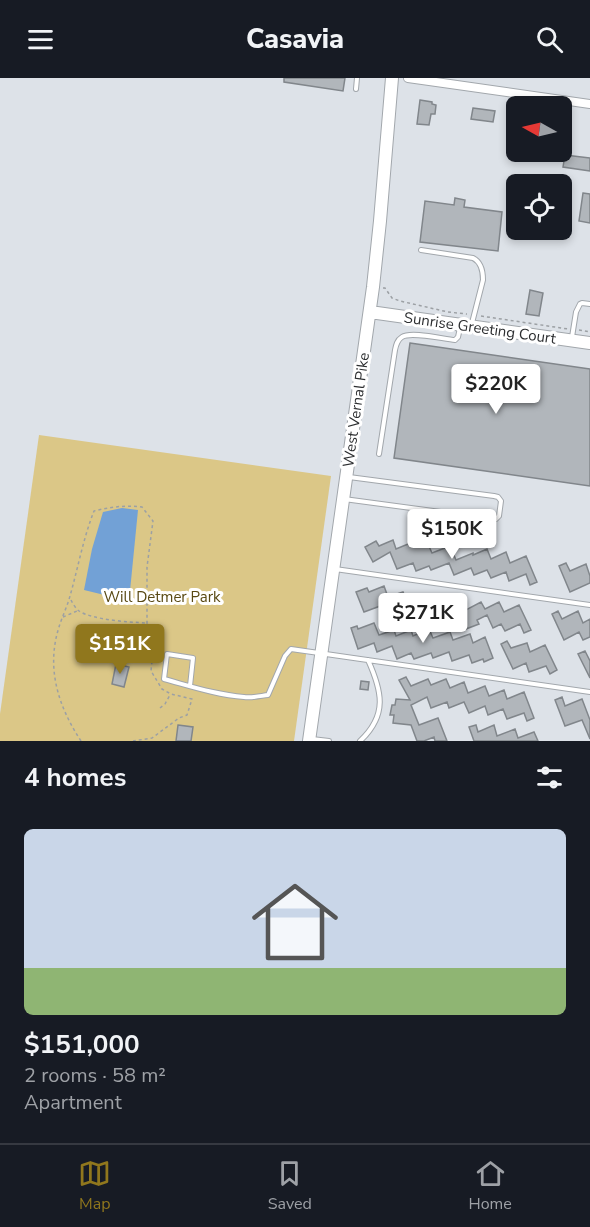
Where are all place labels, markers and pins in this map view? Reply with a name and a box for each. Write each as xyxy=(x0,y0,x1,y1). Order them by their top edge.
pin: $220K xyxy=(454,364,538,415)
pin: $150K xyxy=(410,509,494,560)
pin: $271K xyxy=(381,593,465,644)
pin: $151K xyxy=(78,624,162,675)

